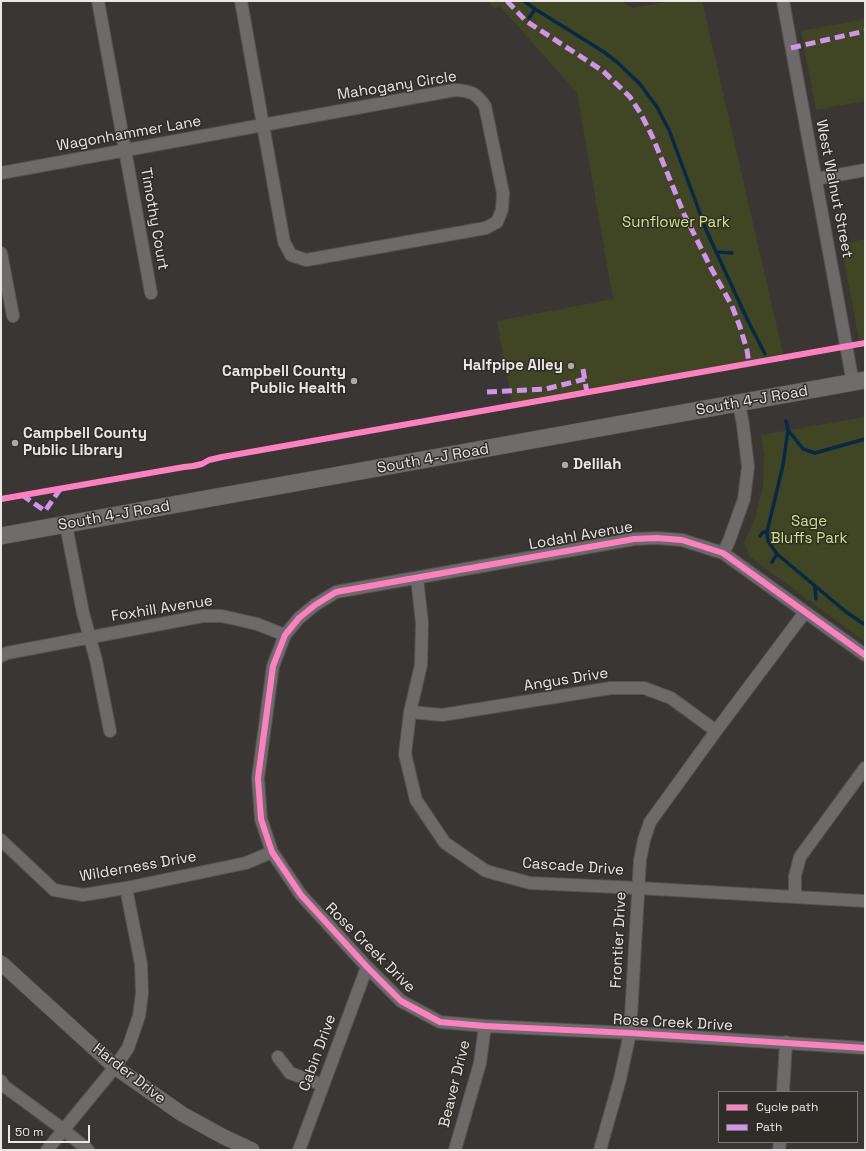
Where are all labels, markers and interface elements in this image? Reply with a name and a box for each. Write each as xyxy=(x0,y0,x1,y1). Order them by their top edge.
street label: Mahogany Circle xyxy=(336,68,458,104)
street label: Wagonhammer Lane xyxy=(55,112,203,156)
street label: West Walnut Street xyxy=(812,118,856,260)
street label: Timothy Court xyxy=(136,166,172,272)
park label: Sunflower Park xyxy=(622,214,730,232)
place label: Halfpipe Alley xyxy=(463,357,563,375)
marker: Halfpipe Alley xyxy=(566,361,576,371)
place label: Campbell County Public Health xyxy=(222,363,346,398)
marker: Campbell County Public Health xyxy=(349,376,359,386)
street label: South 4-J Road xyxy=(695,382,809,420)
place label: Campbell County Public Library xyxy=(23,425,147,460)
marker: Campbell County Public Library xyxy=(10,438,20,448)
street label: South 4-J Road xyxy=(376,440,490,478)
place label: Delilah xyxy=(573,456,622,474)
marker: Delilah xyxy=(560,460,570,470)
street label: South 4-J Road xyxy=(57,497,171,535)
park label: Sage Bluffs Park xyxy=(770,513,848,548)
street label: Lodahl Avenue xyxy=(528,518,634,554)
street label: Foxhill Avenue xyxy=(110,592,214,626)
street label: Angus Drive xyxy=(523,664,609,696)
street label: Wilderness Drive xyxy=(78,848,198,886)
street label: Cascade Drive xyxy=(522,854,624,880)
street label: Frontier Drive xyxy=(607,891,631,989)
street label: Rose Creek Drive xyxy=(321,899,419,997)
street label: Rose Creek Drive xyxy=(613,1011,733,1035)
street label: Cabin Drive xyxy=(296,1012,340,1094)
street label: Beaver Drive xyxy=(435,1039,475,1129)
street label: Harder Drive xyxy=(89,1040,169,1108)
legend xyxy=(718,1091,858,1143)
text: Cycle path xyxy=(756,1099,818,1115)
scale bar xyxy=(10,1117,92,1143)
text: Path xyxy=(756,1119,782,1135)
text: 50 m xyxy=(15,1124,43,1140)

